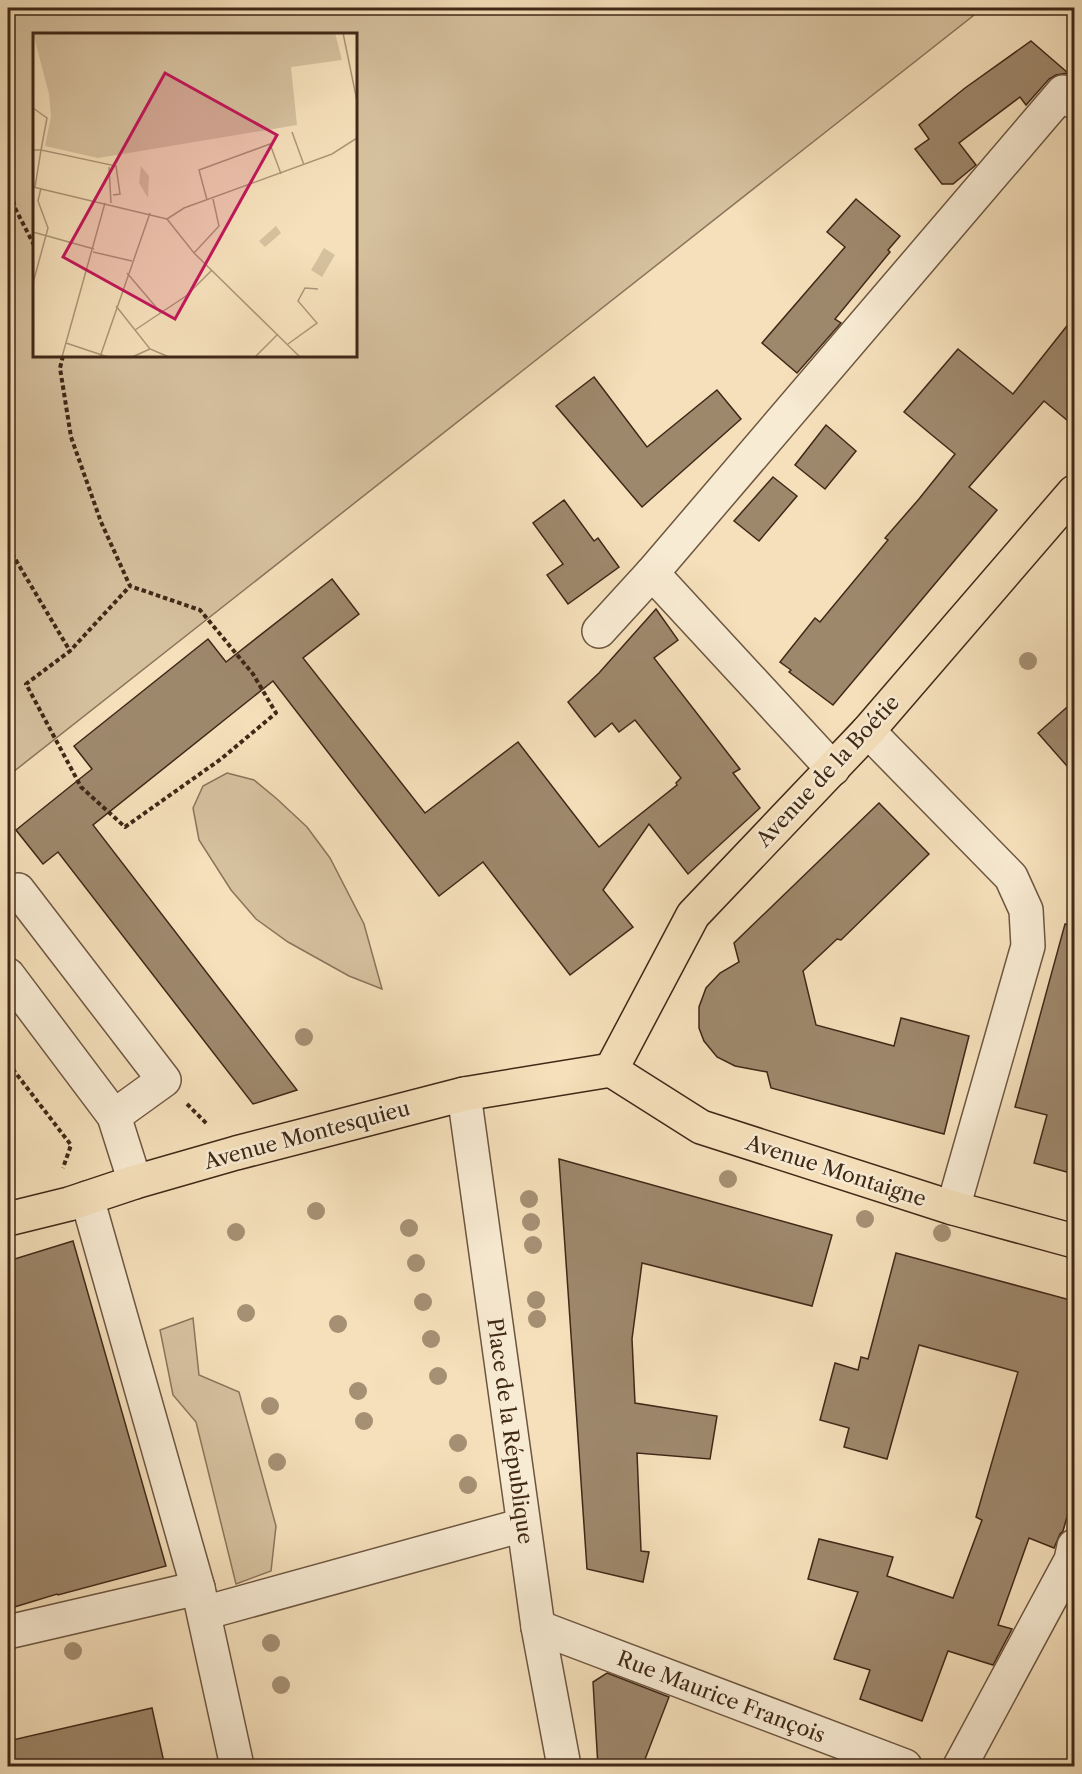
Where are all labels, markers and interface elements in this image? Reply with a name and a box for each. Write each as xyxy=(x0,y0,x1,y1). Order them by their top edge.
inset map xyxy=(33,33,357,357)
street label: Avenue de la Boétie xyxy=(750,690,904,852)
street label: Avenue Montesquieu xyxy=(200,1095,413,1174)
street label: Avenue Montaigne xyxy=(742,1129,929,1211)
street label: Place de la République xyxy=(482,1316,539,1546)
street label: Rue Maurice François xyxy=(614,1645,829,1748)

